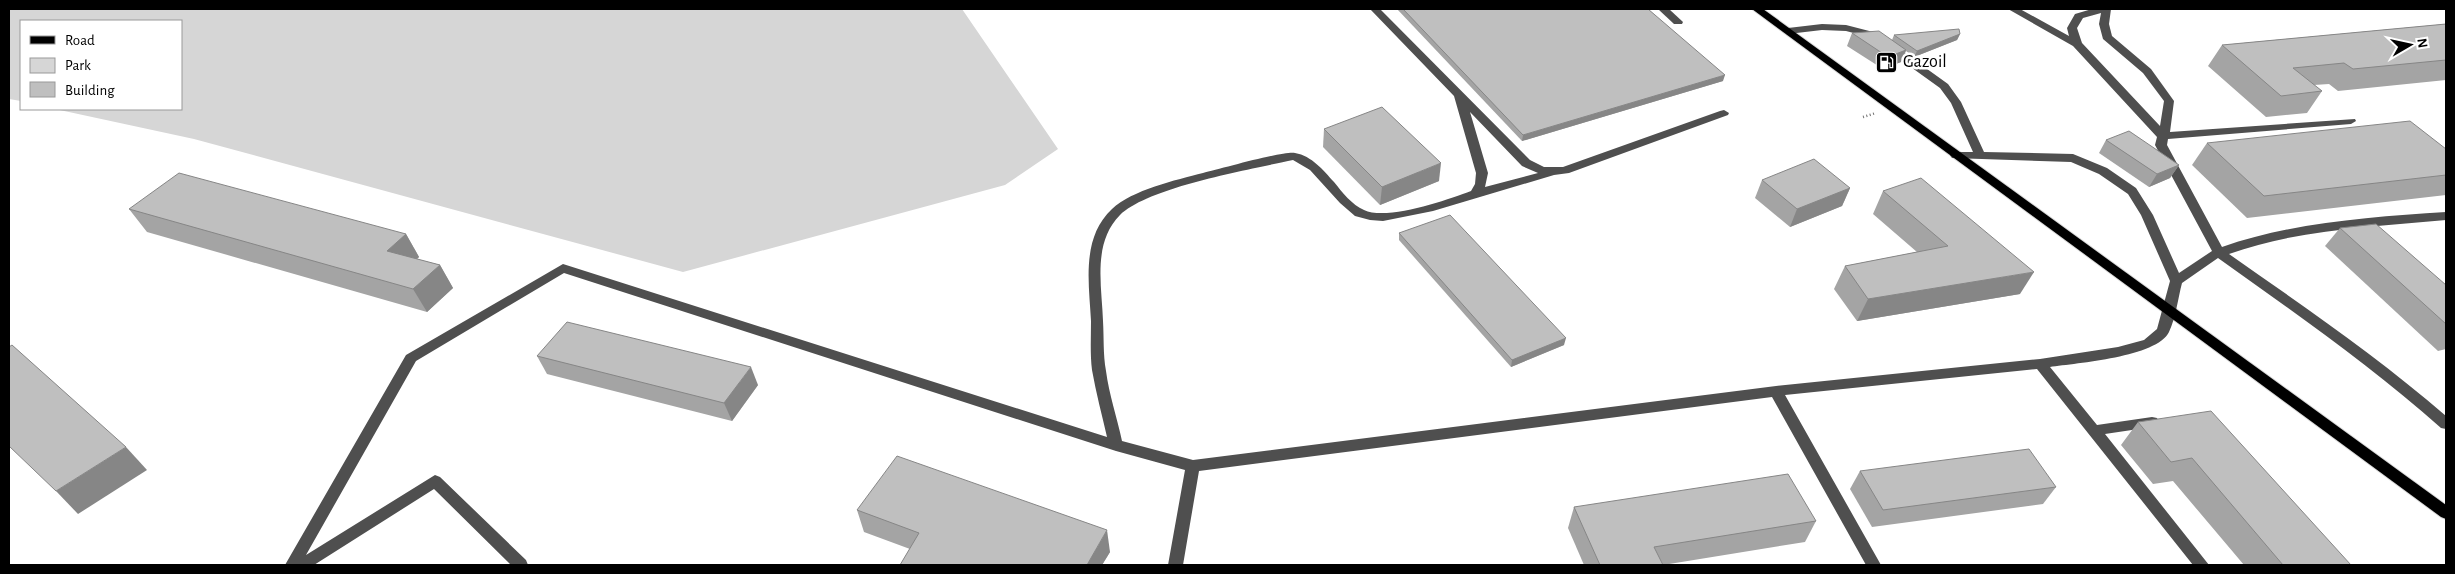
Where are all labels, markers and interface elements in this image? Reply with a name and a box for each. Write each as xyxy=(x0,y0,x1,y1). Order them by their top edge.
legend xyxy=(20,20,182,110)
north arrow xyxy=(2385,20,2435,70)
text: Road xyxy=(65,33,95,48)
text: N xyxy=(2414,37,2430,49)
fuel station icon: Gazoil xyxy=(1875,50,1899,74)
place label: Gazoil xyxy=(1903,53,1947,71)
text: Park xyxy=(65,58,91,73)
text: Building xyxy=(65,83,115,98)

